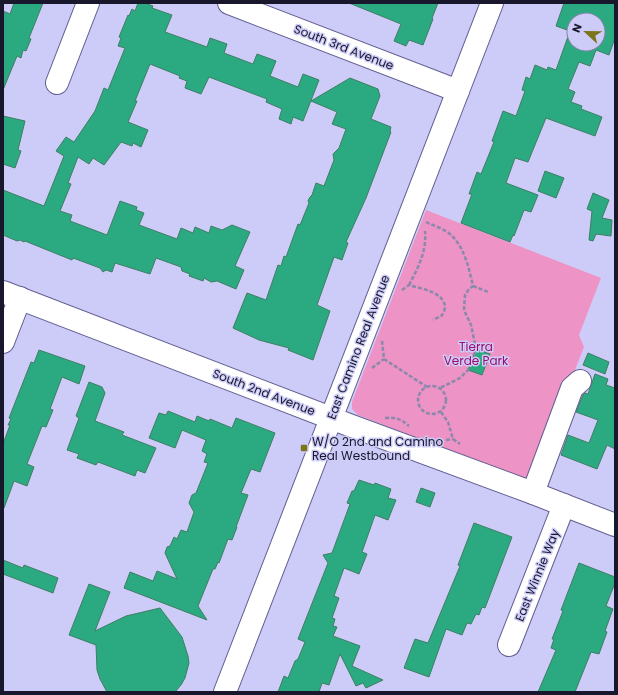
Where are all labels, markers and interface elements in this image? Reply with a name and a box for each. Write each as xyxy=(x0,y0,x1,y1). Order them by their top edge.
north arrow xyxy=(566,12,606,52)
street label: South 3rd Avenue xyxy=(292,20,396,74)
text: N xyxy=(568,21,586,35)
street label: East Camino Real Avenue xyxy=(323,272,393,422)
park label: Tierra Verde Park xyxy=(444,338,509,369)
street label: South 2nd Avenue xyxy=(210,365,318,419)
place label: W/O 2nd and Camino Real Westbound xyxy=(312,433,443,464)
marker: W/O 2nd and Camino Real Westbound xyxy=(299,443,309,453)
street label: East Winnie Way xyxy=(511,526,563,624)

